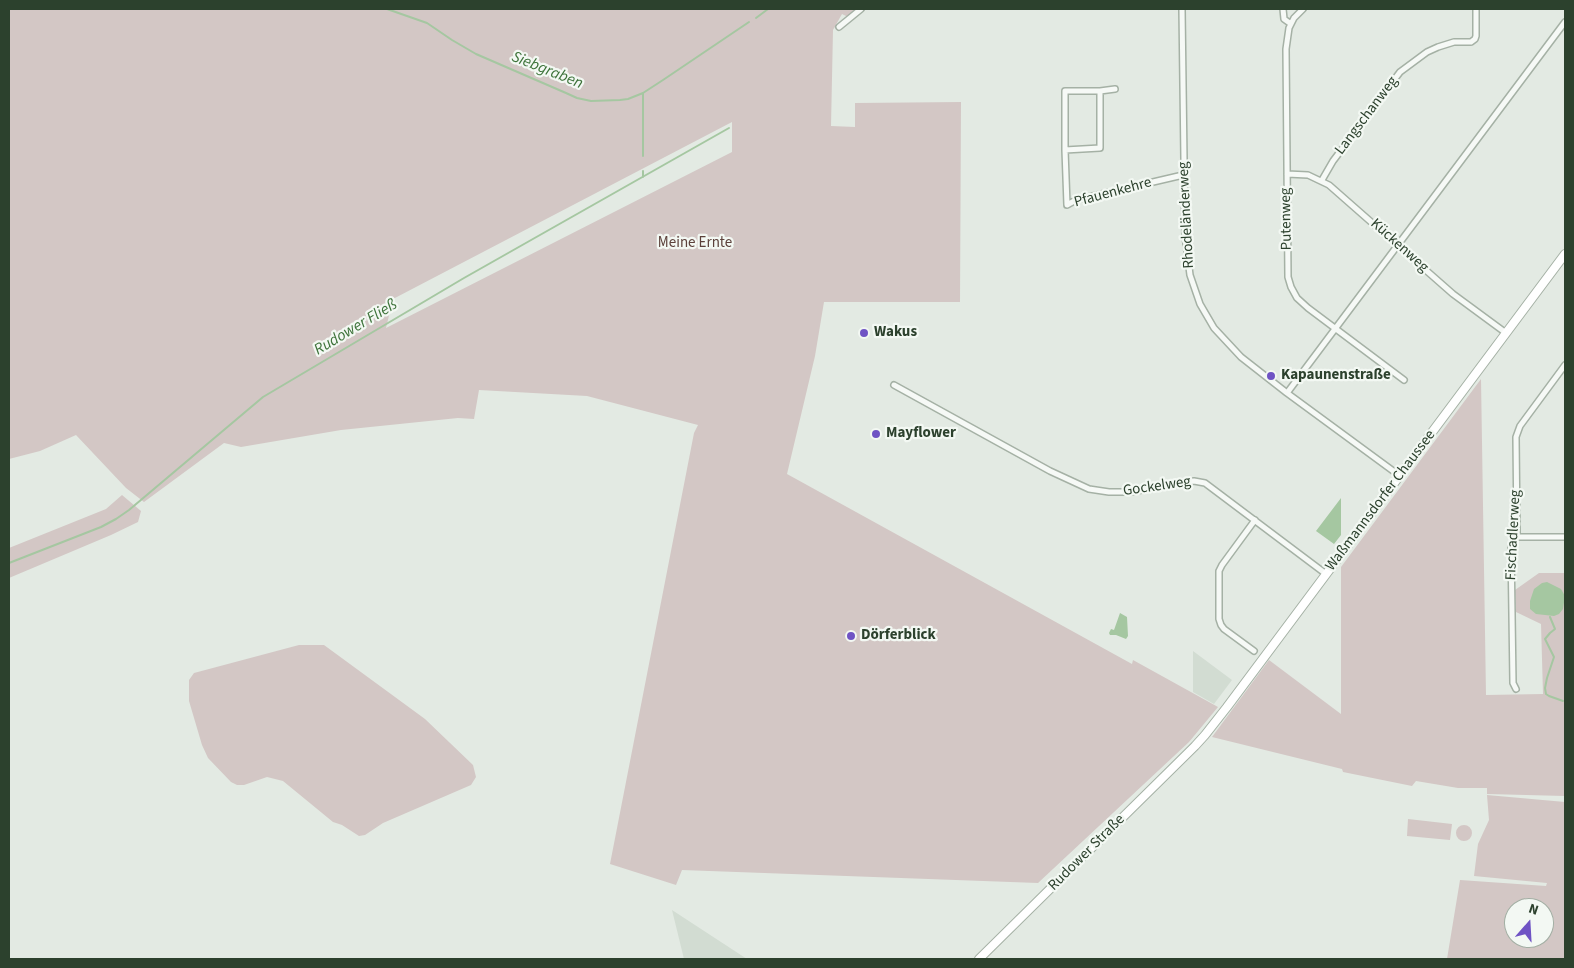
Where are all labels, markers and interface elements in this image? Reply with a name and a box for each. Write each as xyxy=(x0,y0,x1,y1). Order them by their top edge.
water label: Siebgraben xyxy=(509,48,585,94)
street label: Langschanweg xyxy=(1332,73,1402,159)
street label: Rhodeländerweg xyxy=(1175,161,1199,269)
street label: Pfauenkehre xyxy=(1072,174,1154,212)
street label: Putenweg xyxy=(1277,187,1297,251)
street label: Kückenweg xyxy=(1366,215,1432,277)
park label: Meine Ernte xyxy=(658,235,732,253)
water label: Rudower Fließ xyxy=(311,296,401,360)
place label: Wakus xyxy=(874,324,917,342)
marker: Wakus xyxy=(858,327,870,339)
place label: Kapaunenstraße xyxy=(1281,367,1391,385)
marker: Kapaunenstraße xyxy=(1265,370,1277,382)
place label: Mayflower xyxy=(886,425,956,443)
street label: Waßmannsdorfer Chaussee xyxy=(1322,427,1440,575)
marker: Mayflower xyxy=(870,428,882,440)
street label: Gockelweg xyxy=(1122,473,1192,501)
street label: Fischadlerweg xyxy=(1503,489,1525,581)
place label: Dörferblick xyxy=(861,627,936,645)
marker: Dörferblick xyxy=(845,630,857,642)
street label: Rudower Straße xyxy=(1045,811,1129,895)
north arrow xyxy=(1504,898,1554,948)
text: N xyxy=(1526,899,1541,921)

